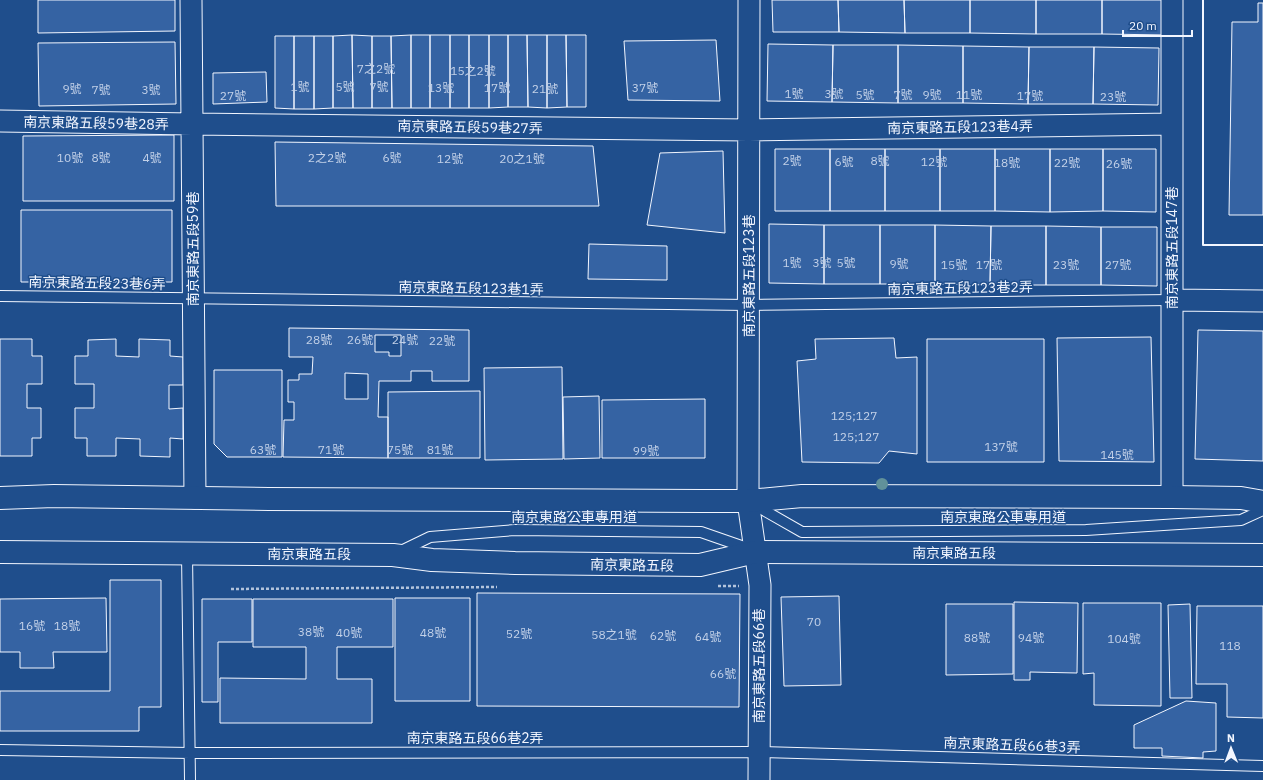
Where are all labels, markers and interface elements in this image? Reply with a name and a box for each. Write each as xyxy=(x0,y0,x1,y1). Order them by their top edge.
scale bar xyxy=(1123,12,1192,38)
text: 20 m xyxy=(1129,18,1157,33)
house number: 7之2號 xyxy=(357,61,395,76)
house number: 15之2號 xyxy=(450,63,496,78)
house number: 1號 xyxy=(290,79,310,94)
house number: 5號 xyxy=(335,79,355,94)
house number: 7號 xyxy=(369,79,389,94)
house number: 13號 xyxy=(428,80,454,95)
house number: 17號 xyxy=(484,80,510,95)
house number: 37號 xyxy=(632,80,658,95)
house number: 9號 xyxy=(62,81,82,96)
house number: 21號 xyxy=(532,81,558,96)
house number: 7號 xyxy=(91,82,111,97)
house number: 3號 xyxy=(141,82,161,97)
house number: 1號 xyxy=(784,86,804,101)
house number: 3號 xyxy=(824,86,844,101)
house number: 5號 xyxy=(855,87,875,102)
house number: 7號 xyxy=(893,87,913,102)
house number: 9號 xyxy=(922,87,942,102)
house number: 11號 xyxy=(956,87,982,102)
house number: 27號 xyxy=(220,88,246,103)
house number: 17號 xyxy=(1017,88,1043,103)
house number: 23號 xyxy=(1100,89,1126,104)
street label: 南京東路五段59巷28弄 xyxy=(23,113,169,133)
street label: 南京東路五段59巷27弄 xyxy=(397,117,543,137)
street label: 南京東路五段123巷4弄 xyxy=(887,117,1033,137)
house number: 10號 xyxy=(57,150,83,165)
house number: 8號 xyxy=(91,150,111,165)
house number: 4號 xyxy=(142,150,162,165)
house number: 2之2號 xyxy=(308,150,346,165)
house number: 6號 xyxy=(382,150,402,165)
house number: 12號 xyxy=(437,151,463,166)
house number: 20之1號 xyxy=(499,151,545,166)
house number: 2號 xyxy=(782,153,802,168)
house number: 8號 xyxy=(870,153,890,168)
house number: 6號 xyxy=(834,154,854,169)
house number: 12號 xyxy=(921,154,947,169)
house number: 18號 xyxy=(994,155,1020,170)
house number: 22號 xyxy=(1054,155,1080,170)
house number: 26號 xyxy=(1106,156,1132,171)
street label: 南京東路五段147巷 xyxy=(1163,186,1181,310)
street label: 南京東路五段59巷 xyxy=(184,192,202,306)
street label: 南京東路五段123巷 xyxy=(740,214,758,338)
house number: 1號 xyxy=(782,255,802,270)
house number: 3號 xyxy=(812,255,832,270)
house number: 5號 xyxy=(836,255,856,270)
house number: 9號 xyxy=(889,256,909,271)
house number: 15號 xyxy=(941,257,967,272)
house number: 17號 xyxy=(976,257,1002,272)
house number: 23號 xyxy=(1053,257,1079,272)
house number: 27號 xyxy=(1105,257,1131,272)
street label: 南京東路五段23巷6弄 xyxy=(28,273,166,293)
street label: 南京東路五段123巷1弄 xyxy=(398,278,544,298)
street label: 南京東路五段123巷2弄 xyxy=(887,278,1033,298)
house number: 28號 xyxy=(306,332,332,347)
house number: 26號 xyxy=(347,332,373,347)
house number: 24號 xyxy=(392,332,418,347)
house number: 22號 xyxy=(429,333,455,348)
house number: 125;127 xyxy=(831,408,877,423)
house number: 125;127 xyxy=(833,429,879,444)
house number: 137號 xyxy=(984,439,1018,454)
house number: 63號 xyxy=(250,442,276,457)
house number: 71號 xyxy=(318,442,344,457)
house number: 75號 xyxy=(387,442,413,457)
house number: 81號 xyxy=(427,442,453,457)
house number: 99號 xyxy=(633,443,659,458)
house number: 145號 xyxy=(1100,447,1134,462)
street label: 南京東路公車專用道 xyxy=(511,508,637,526)
street label: 南京東路公車專用道 xyxy=(940,508,1066,526)
street label: 南京東路五段 xyxy=(912,544,996,562)
street label: 南京東路五段 xyxy=(267,545,351,563)
street label: 南京東路五段 xyxy=(590,555,674,575)
street label: 南京東路五段66巷 xyxy=(750,609,768,723)
house number: 70 xyxy=(807,614,821,629)
house number: 16號 xyxy=(19,618,45,633)
house number: 18號 xyxy=(54,618,80,633)
house number: 38號 xyxy=(298,624,324,639)
house number: 40號 xyxy=(336,625,362,640)
house number: 48號 xyxy=(420,625,446,640)
house number: 52號 xyxy=(506,626,532,641)
house number: 58之1號 xyxy=(591,627,637,642)
house number: 62號 xyxy=(650,628,676,643)
house number: 64號 xyxy=(695,629,721,644)
house number: 88號 xyxy=(964,630,990,645)
house number: 94號 xyxy=(1018,630,1044,645)
house number: 104號 xyxy=(1107,631,1141,646)
house number: 118 xyxy=(1219,638,1241,653)
house number: 66號 xyxy=(710,666,736,681)
north arrow xyxy=(1211,728,1251,768)
street label: 南京東路五段66巷2弄 xyxy=(406,729,544,747)
text: N xyxy=(1227,731,1235,745)
street label: 南京東路五段66巷3弄 xyxy=(943,734,1081,756)

